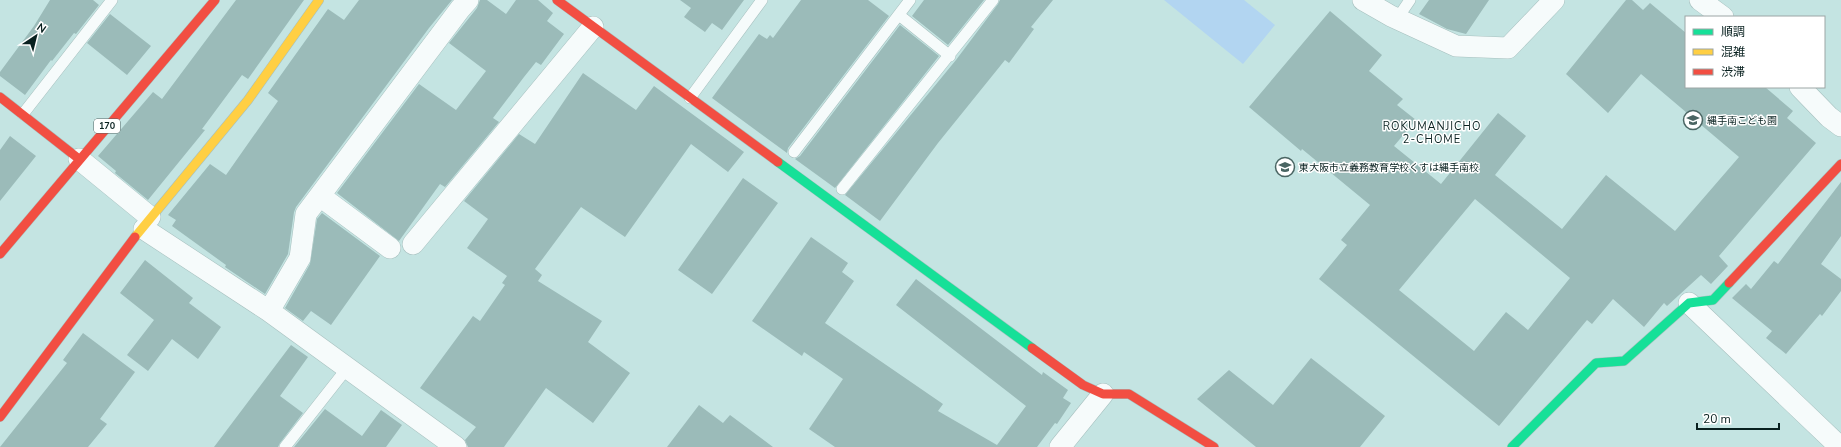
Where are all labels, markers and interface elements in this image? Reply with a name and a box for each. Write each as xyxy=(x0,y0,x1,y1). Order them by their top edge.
north arrow xyxy=(16,16,56,56)
legend xyxy=(1685,16,1825,88)
text: N xyxy=(34,20,49,37)
text: 順調 xyxy=(1721,24,1745,40)
text: 混雑 xyxy=(1721,44,1745,60)
text: 渋滞 xyxy=(1721,64,1745,80)
school or university icon: 縄手南こども園 xyxy=(1682,109,1704,131)
place label: 縄手南こども園 xyxy=(1707,114,1777,128)
road number: 170 xyxy=(94,119,120,133)
district label: ROKUMANJICHO 2-CHOME xyxy=(1383,119,1481,147)
school or university icon: 東大阪市立義務教育学校くすは縄手南校 xyxy=(1274,156,1296,178)
place label: 東大阪市立義務教育学校くすは縄手南校 xyxy=(1299,161,1479,175)
scale bar xyxy=(1697,405,1779,431)
text: 20 m xyxy=(1703,411,1731,427)

